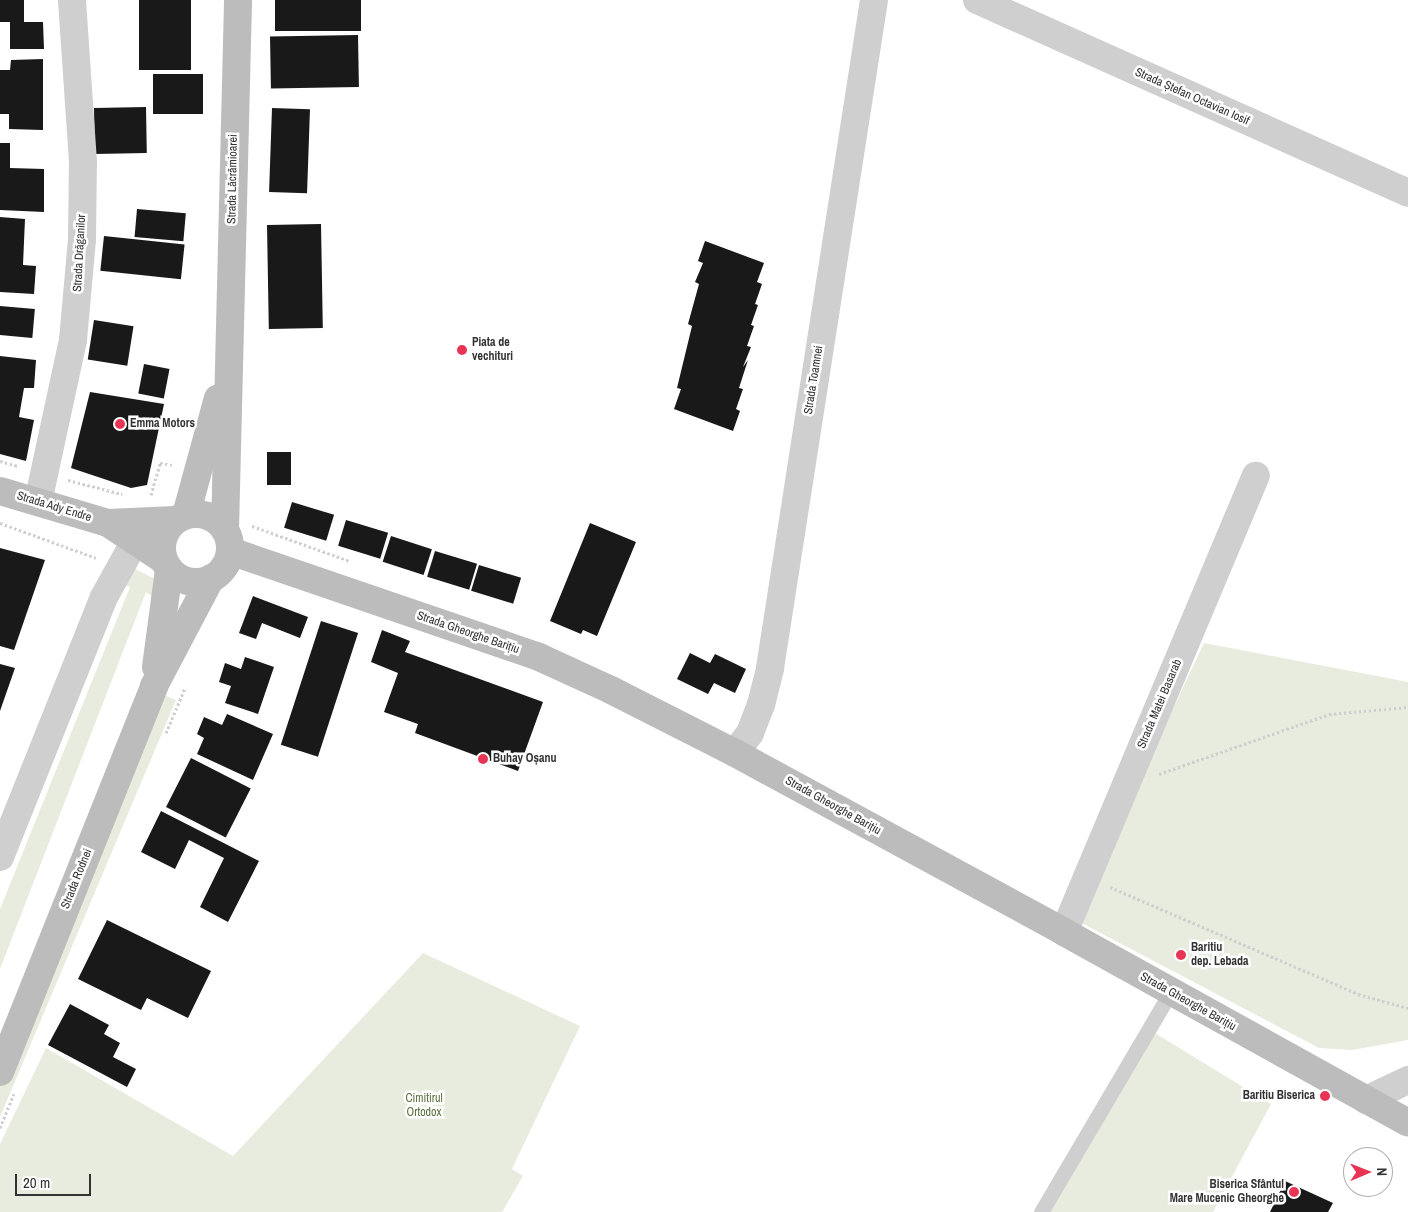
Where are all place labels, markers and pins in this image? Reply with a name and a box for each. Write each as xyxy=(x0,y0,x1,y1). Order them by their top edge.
place label: Piata de vechituri xyxy=(472,336,513,364)
marker: Piata de vechituri xyxy=(456,344,468,356)
place label: Emma Motors xyxy=(130,417,195,431)
marker: Emma Motors xyxy=(114,418,126,430)
place label: Buhay Oșanu xyxy=(493,752,556,766)
marker: Buhay Oșanu xyxy=(477,753,489,765)
place label: Baritiu dep. Lebada xyxy=(1191,941,1248,969)
marker: Baritiu dep. Lebada xyxy=(1175,949,1187,961)
place label: Baritiu Biserica xyxy=(1243,1089,1315,1103)
marker: Baritiu Biserica xyxy=(1319,1090,1331,1102)
place label: Biserica Sfântul Mare Mucenic Gheorghe xyxy=(1170,1178,1284,1206)
marker: Biserica Sfântul Mare Mucenic Gheorghe xyxy=(1288,1186,1300,1198)

